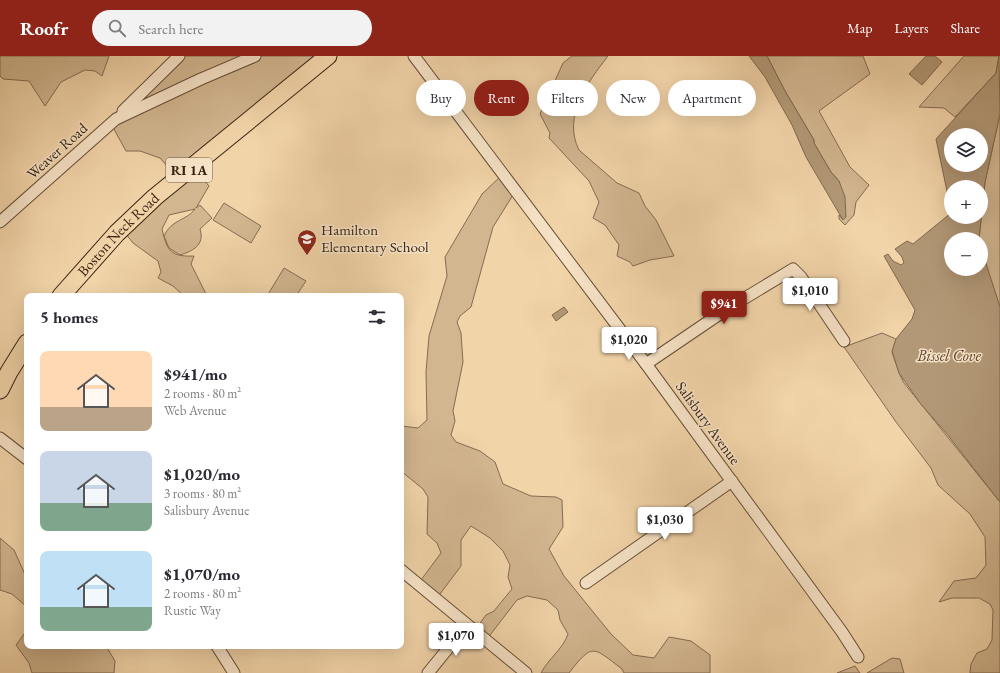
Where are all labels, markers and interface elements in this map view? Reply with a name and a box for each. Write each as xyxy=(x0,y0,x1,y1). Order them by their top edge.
search box xyxy=(92,10,372,46)
text: Roofr xyxy=(20,16,68,41)
icon: search xyxy=(106,17,128,39)
text: Search here xyxy=(138,19,203,38)
text: Map xyxy=(847,19,872,37)
text: Layers xyxy=(894,19,929,37)
text: Share xyxy=(951,19,980,37)
chip: Buy xyxy=(416,80,466,116)
chip: Rent xyxy=(474,80,529,116)
chip: Filters xyxy=(537,80,598,116)
chip: New xyxy=(606,80,660,116)
chip: Apartment xyxy=(668,80,756,116)
street label: Weaver Road xyxy=(22,118,91,183)
map controls xyxy=(944,128,988,276)
button: layers xyxy=(944,128,988,172)
road number: RI 1A xyxy=(166,158,212,182)
button: + xyxy=(944,180,988,224)
street label: Boston Neck Road xyxy=(73,188,163,280)
place label: Hamilton Elementary School xyxy=(321,220,429,256)
school or university icon: Hamilton Elementary School xyxy=(296,228,318,256)
button: − xyxy=(944,232,988,276)
pin: $1,010 xyxy=(777,278,843,312)
text: $1,010 xyxy=(792,282,828,299)
pin: $941 xyxy=(700,291,748,325)
text: $941 xyxy=(711,295,737,312)
text: 5 homes xyxy=(40,306,98,328)
icon: filters xyxy=(366,306,388,328)
pin: $1,020 xyxy=(596,327,662,361)
text: $1,020 xyxy=(611,331,647,348)
water label: Bissel Cove xyxy=(916,345,981,366)
text: $941/mo xyxy=(164,363,227,385)
icon: home xyxy=(72,367,120,415)
street label: Salisbury Avenue xyxy=(672,377,745,468)
text: 2 rooms · 80 m² xyxy=(164,385,241,402)
text: Web Avenue xyxy=(164,402,226,419)
text: $1,020/mo xyxy=(164,463,240,485)
icon: home xyxy=(72,467,120,515)
text: 3 rooms · 80 m² xyxy=(164,485,241,502)
text: Salisbury Avenue xyxy=(164,502,249,519)
pin: $1,030 xyxy=(632,507,698,541)
text: $1,030 xyxy=(647,511,683,528)
text: $1,070/mo xyxy=(164,563,240,585)
icon: home xyxy=(72,567,120,615)
text: 2 rooms · 80 m² xyxy=(164,585,241,602)
text: Rustic Way xyxy=(164,602,221,619)
pin: $1,070 xyxy=(423,623,489,657)
text: $1,070 xyxy=(438,627,474,644)

